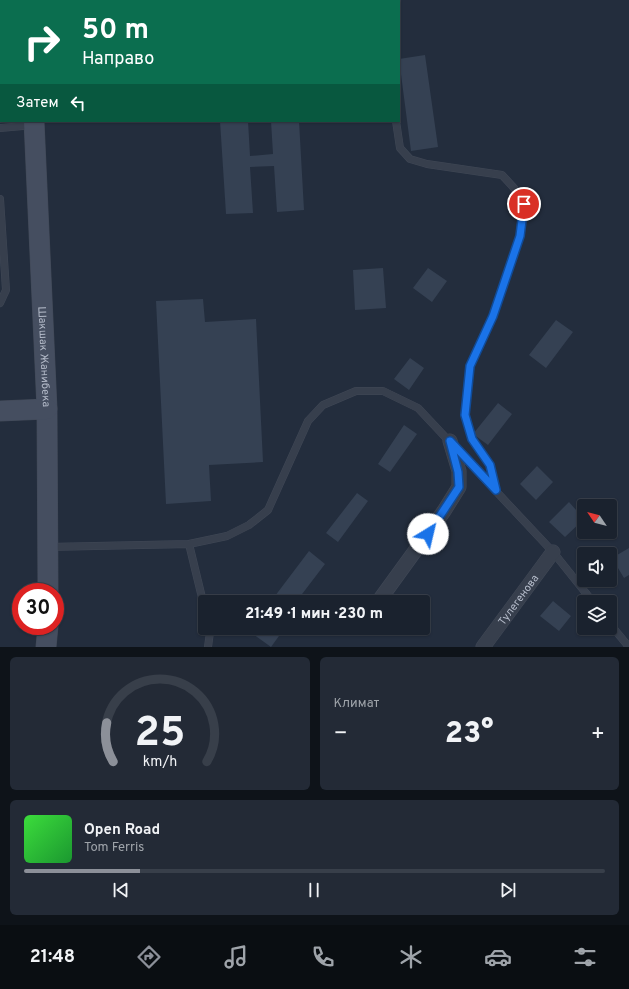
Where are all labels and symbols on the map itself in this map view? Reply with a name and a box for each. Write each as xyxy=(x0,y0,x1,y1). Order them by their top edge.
pin xyxy=(507,187,541,221)
street label: Шакшак Жанибека xyxy=(34,306,53,408)
north arrow xyxy=(577,499,617,539)
position arrow xyxy=(407,513,449,555)
street label: Тулегенова xyxy=(495,572,542,628)
speed limit sign: 30 xyxy=(12,583,64,635)

